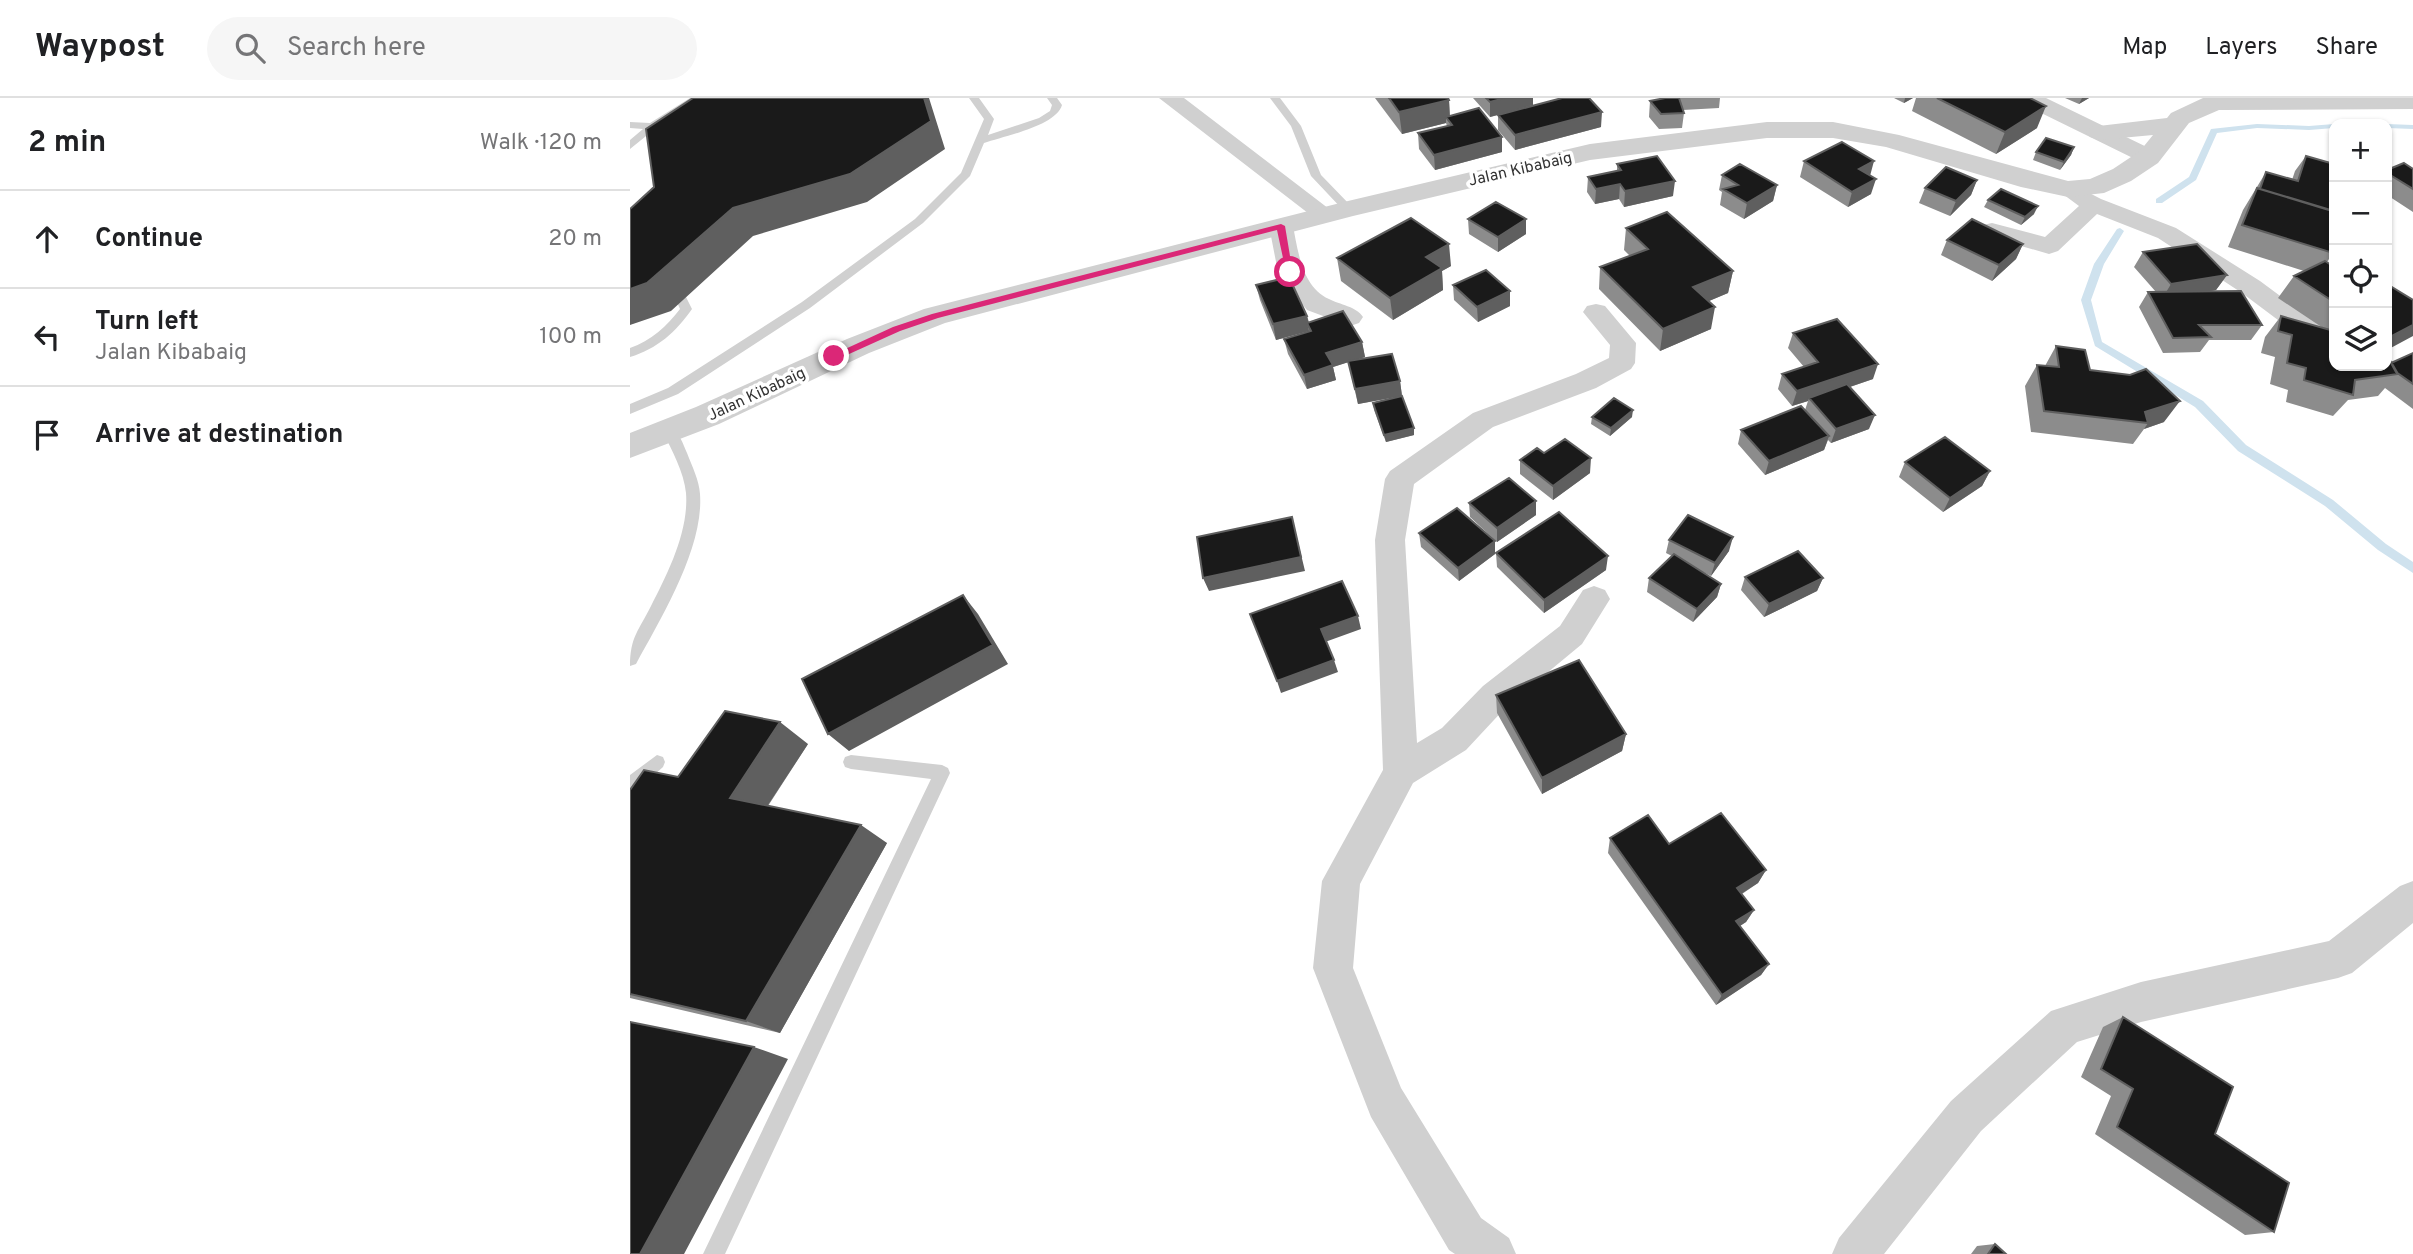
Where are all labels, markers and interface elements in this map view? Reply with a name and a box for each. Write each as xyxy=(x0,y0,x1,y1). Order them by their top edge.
search box xyxy=(207,17,697,80)
text: Waypost xyxy=(35,27,165,69)
icon: search xyxy=(231,29,269,67)
text: Search here xyxy=(287,32,426,65)
text: Map xyxy=(2122,33,2167,63)
text: Layers xyxy=(2205,33,2277,63)
text: Share xyxy=(2315,33,2378,63)
map controls xyxy=(2329,119,2392,371)
button: + xyxy=(2329,119,2392,182)
text: 2 min xyxy=(28,125,106,162)
text: Walk · 120 m xyxy=(480,129,602,158)
street label: Jalan Kibabaig xyxy=(1467,148,1574,192)
button: − xyxy=(2329,182,2392,245)
icon: ahead xyxy=(28,220,66,258)
text: Continue xyxy=(95,223,203,256)
text: 20 m xyxy=(548,225,602,254)
button: locate xyxy=(2329,245,2392,308)
route start xyxy=(1274,256,1305,287)
text: Turn left xyxy=(95,306,199,339)
button: layers xyxy=(2329,308,2392,371)
icon: left xyxy=(28,318,66,356)
text: 100 m xyxy=(539,323,602,352)
text: Jalan Kibabaig xyxy=(95,339,247,368)
route end xyxy=(818,340,849,371)
street label: Jalan Kibabaig xyxy=(705,363,809,426)
icon: arrive xyxy=(28,416,66,454)
text: Arrive at destination xyxy=(95,419,343,452)

